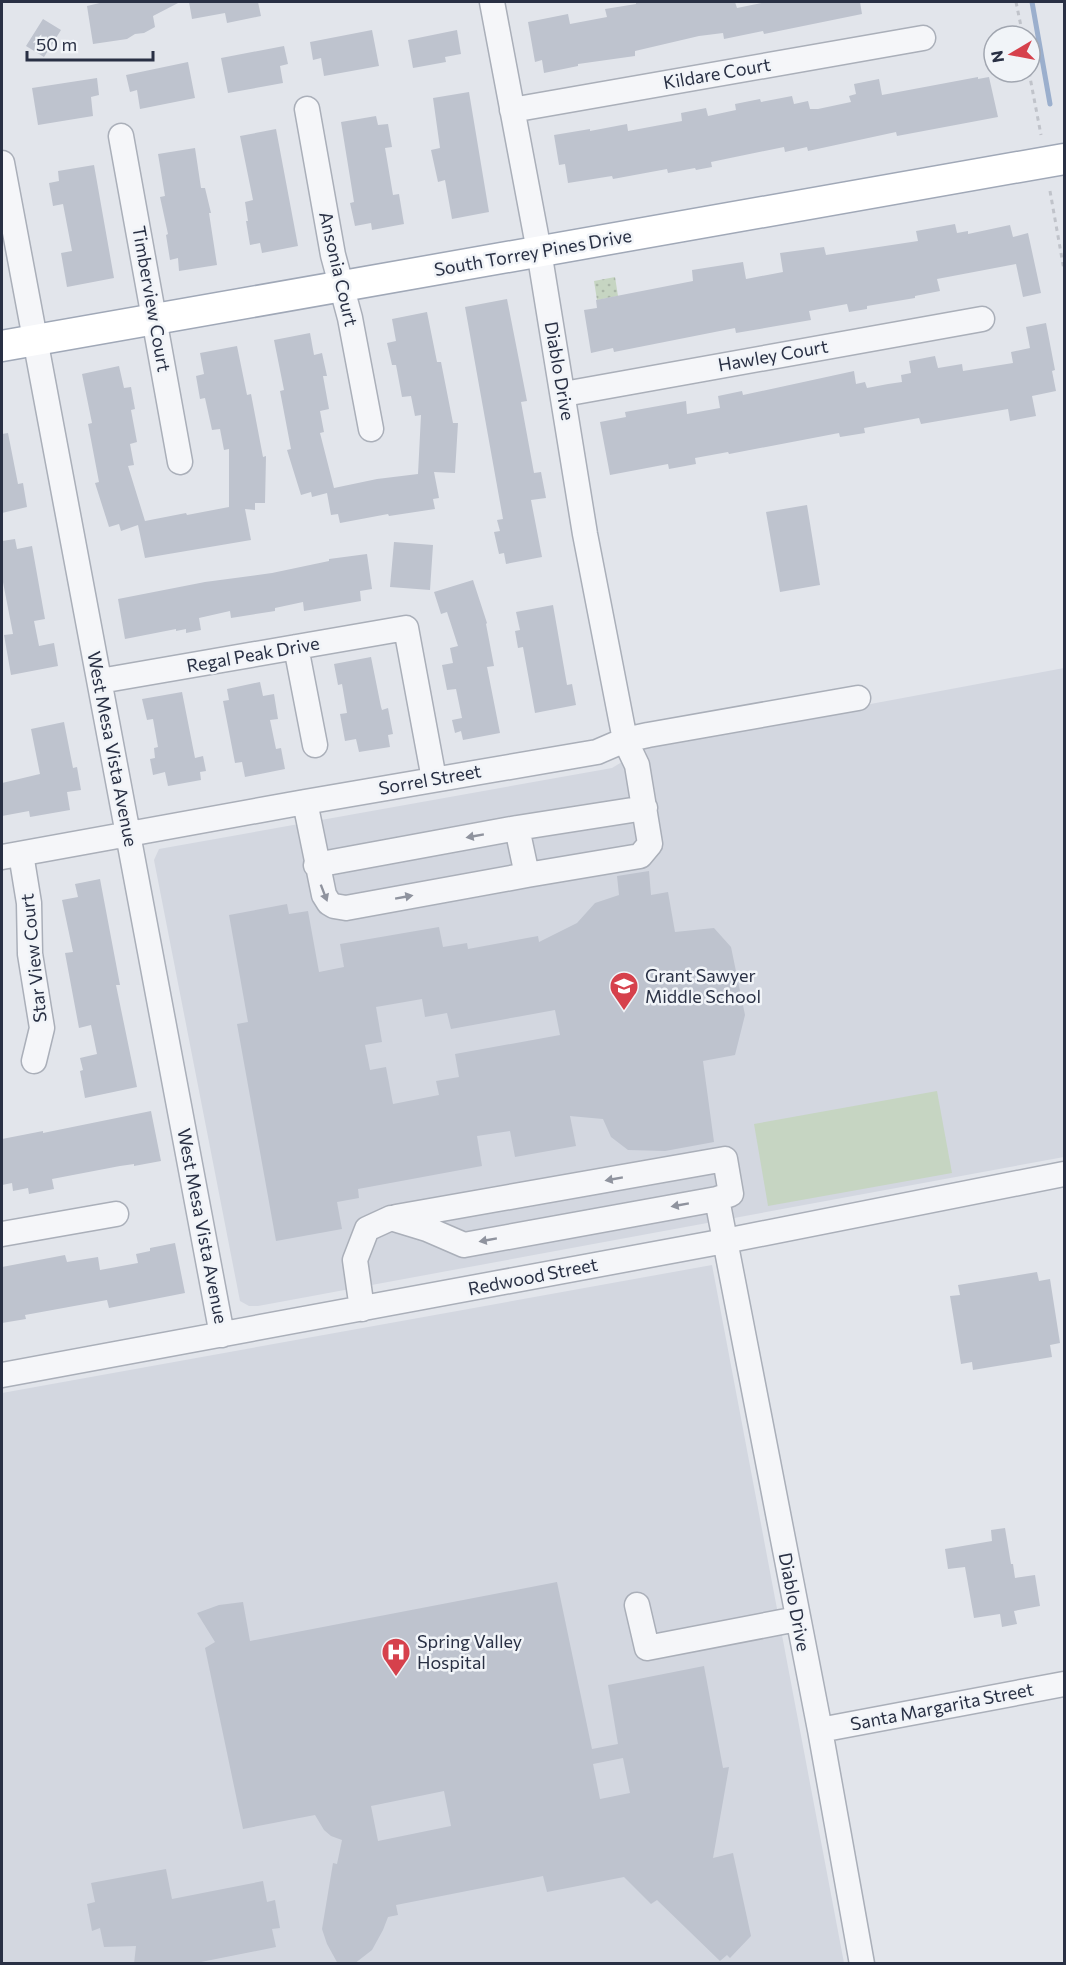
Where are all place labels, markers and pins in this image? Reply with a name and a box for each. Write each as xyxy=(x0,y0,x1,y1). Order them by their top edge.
place label: Grant Sawyer Middle School xyxy=(645,964,761,1007)
school or university icon: Grant Sawyer Middle School xyxy=(608,970,640,1012)
place label: Spring Valley Hospital xyxy=(417,1630,522,1673)
hospital icon: Spring Valley Hospital xyxy=(380,1636,412,1678)

